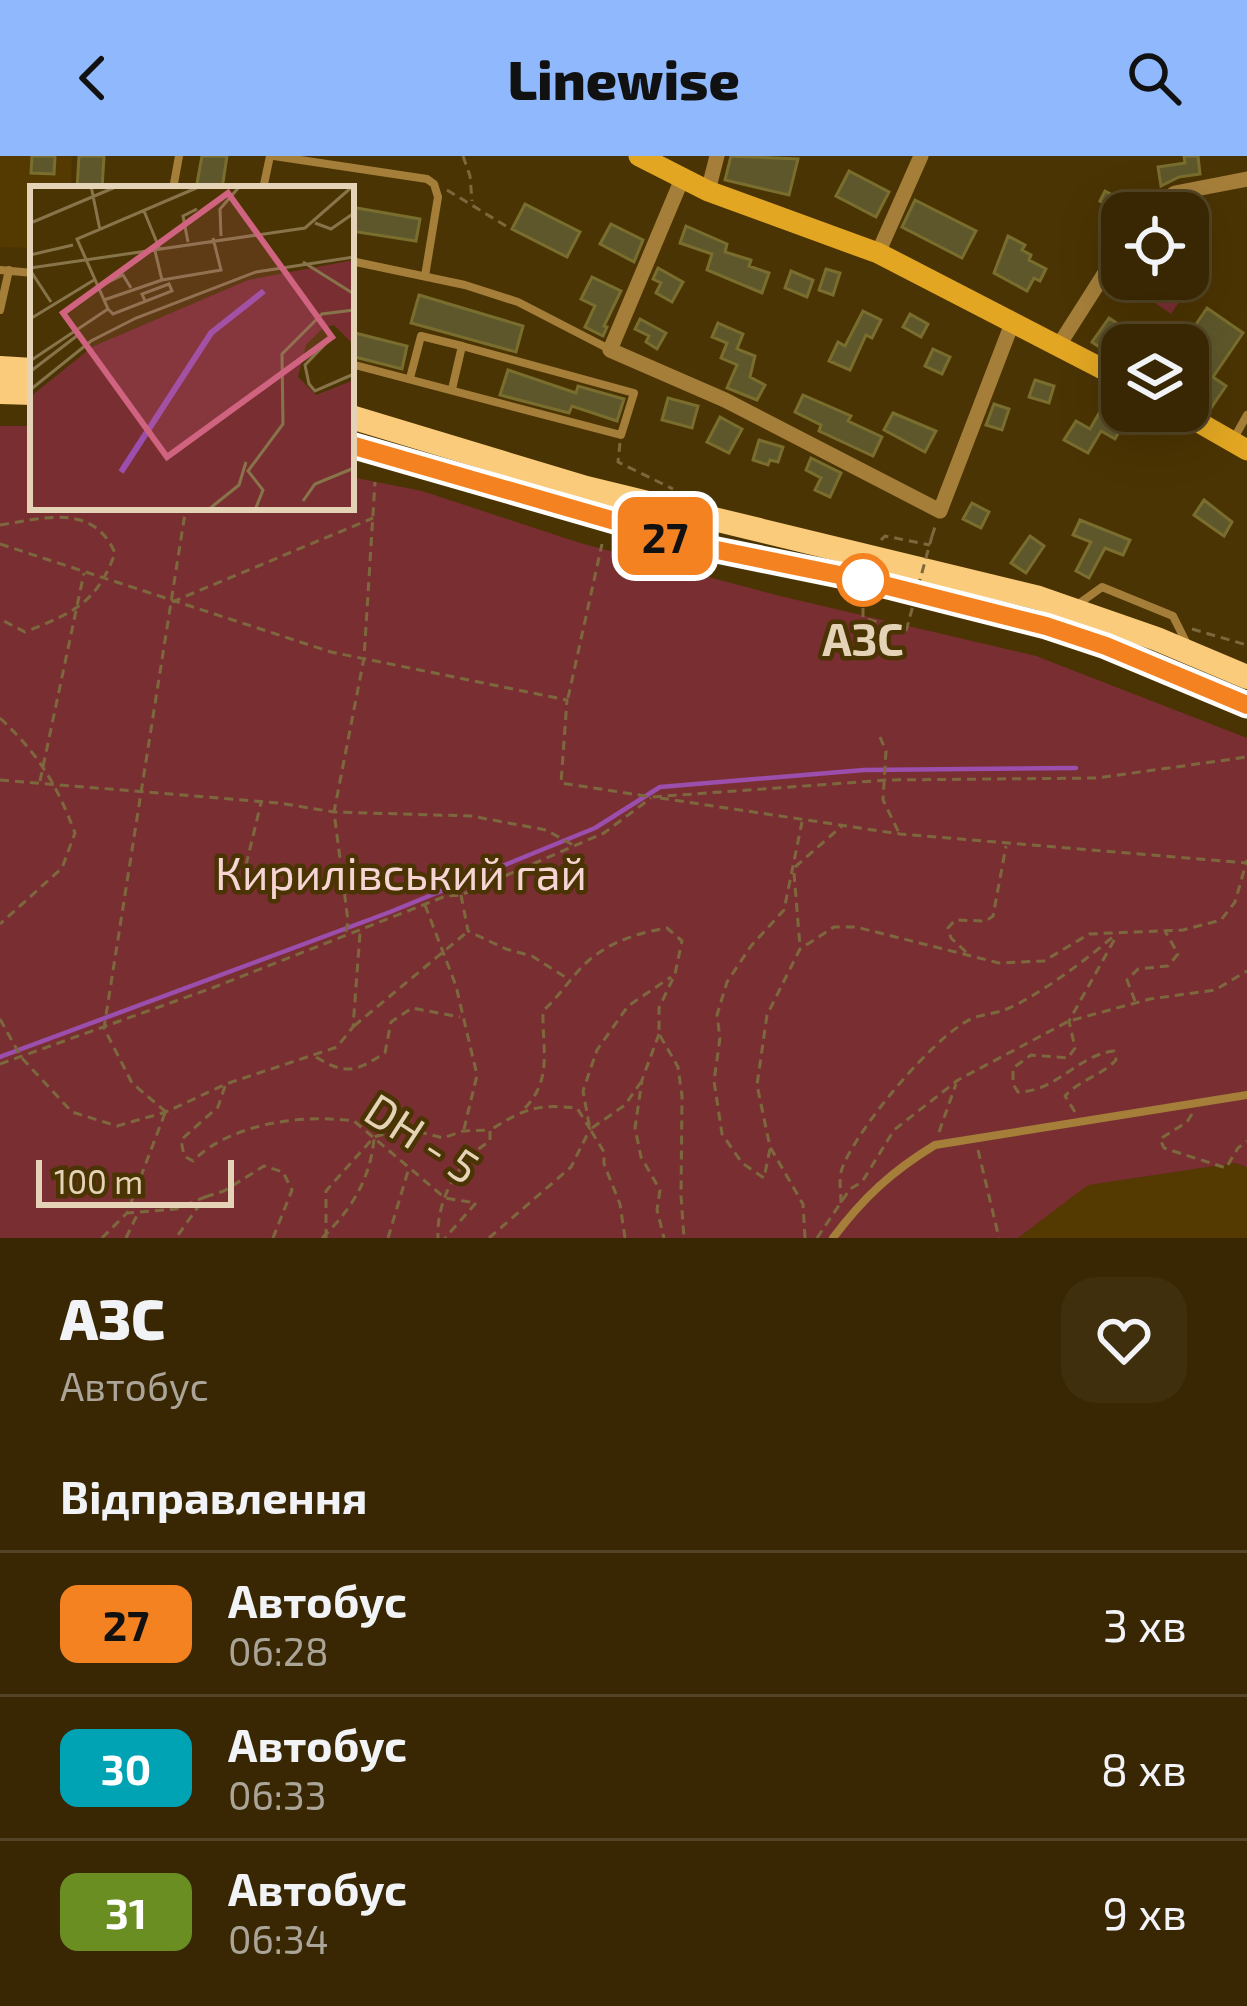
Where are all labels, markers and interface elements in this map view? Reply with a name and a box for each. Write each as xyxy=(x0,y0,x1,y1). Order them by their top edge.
icon: back xyxy=(60,45,126,111)
icon: search xyxy=(1121,45,1187,111)
text: Linewise xyxy=(507,46,740,111)
inset map xyxy=(30,186,354,510)
map controls xyxy=(1101,192,1209,432)
button: locate xyxy=(1101,192,1209,300)
button: layers xyxy=(1101,324,1209,432)
line badge: 27 xyxy=(611,497,719,575)
text: 27 xyxy=(642,511,688,561)
marker: АЗС xyxy=(838,555,888,605)
place label: АЗС xyxy=(822,611,904,665)
park label: Кирилівський гай xyxy=(215,845,587,899)
street label: DH - 5 xyxy=(356,1080,490,1194)
scale bar xyxy=(36,1154,234,1207)
text: 100 m xyxy=(54,1161,143,1201)
button: heart xyxy=(1061,1277,1187,1403)
text: АЗС xyxy=(60,1283,165,1351)
text: Автобус xyxy=(60,1362,209,1409)
text: Відправлення xyxy=(60,1469,367,1523)
text: Автобус xyxy=(228,1573,407,1627)
text: 3 хв xyxy=(1103,1597,1187,1651)
text: 27 xyxy=(103,1599,149,1649)
text: 06:28 xyxy=(228,1627,329,1674)
text: Автобус xyxy=(228,1717,407,1771)
text: 8 хв xyxy=(1101,1741,1187,1795)
text: 30 xyxy=(101,1743,151,1793)
text: 06:33 xyxy=(228,1771,326,1818)
text: Автобус xyxy=(228,1861,407,1915)
text: 9 хв xyxy=(1102,1885,1187,1939)
text: 31 xyxy=(105,1887,147,1937)
text: 06:34 xyxy=(228,1915,329,1962)

